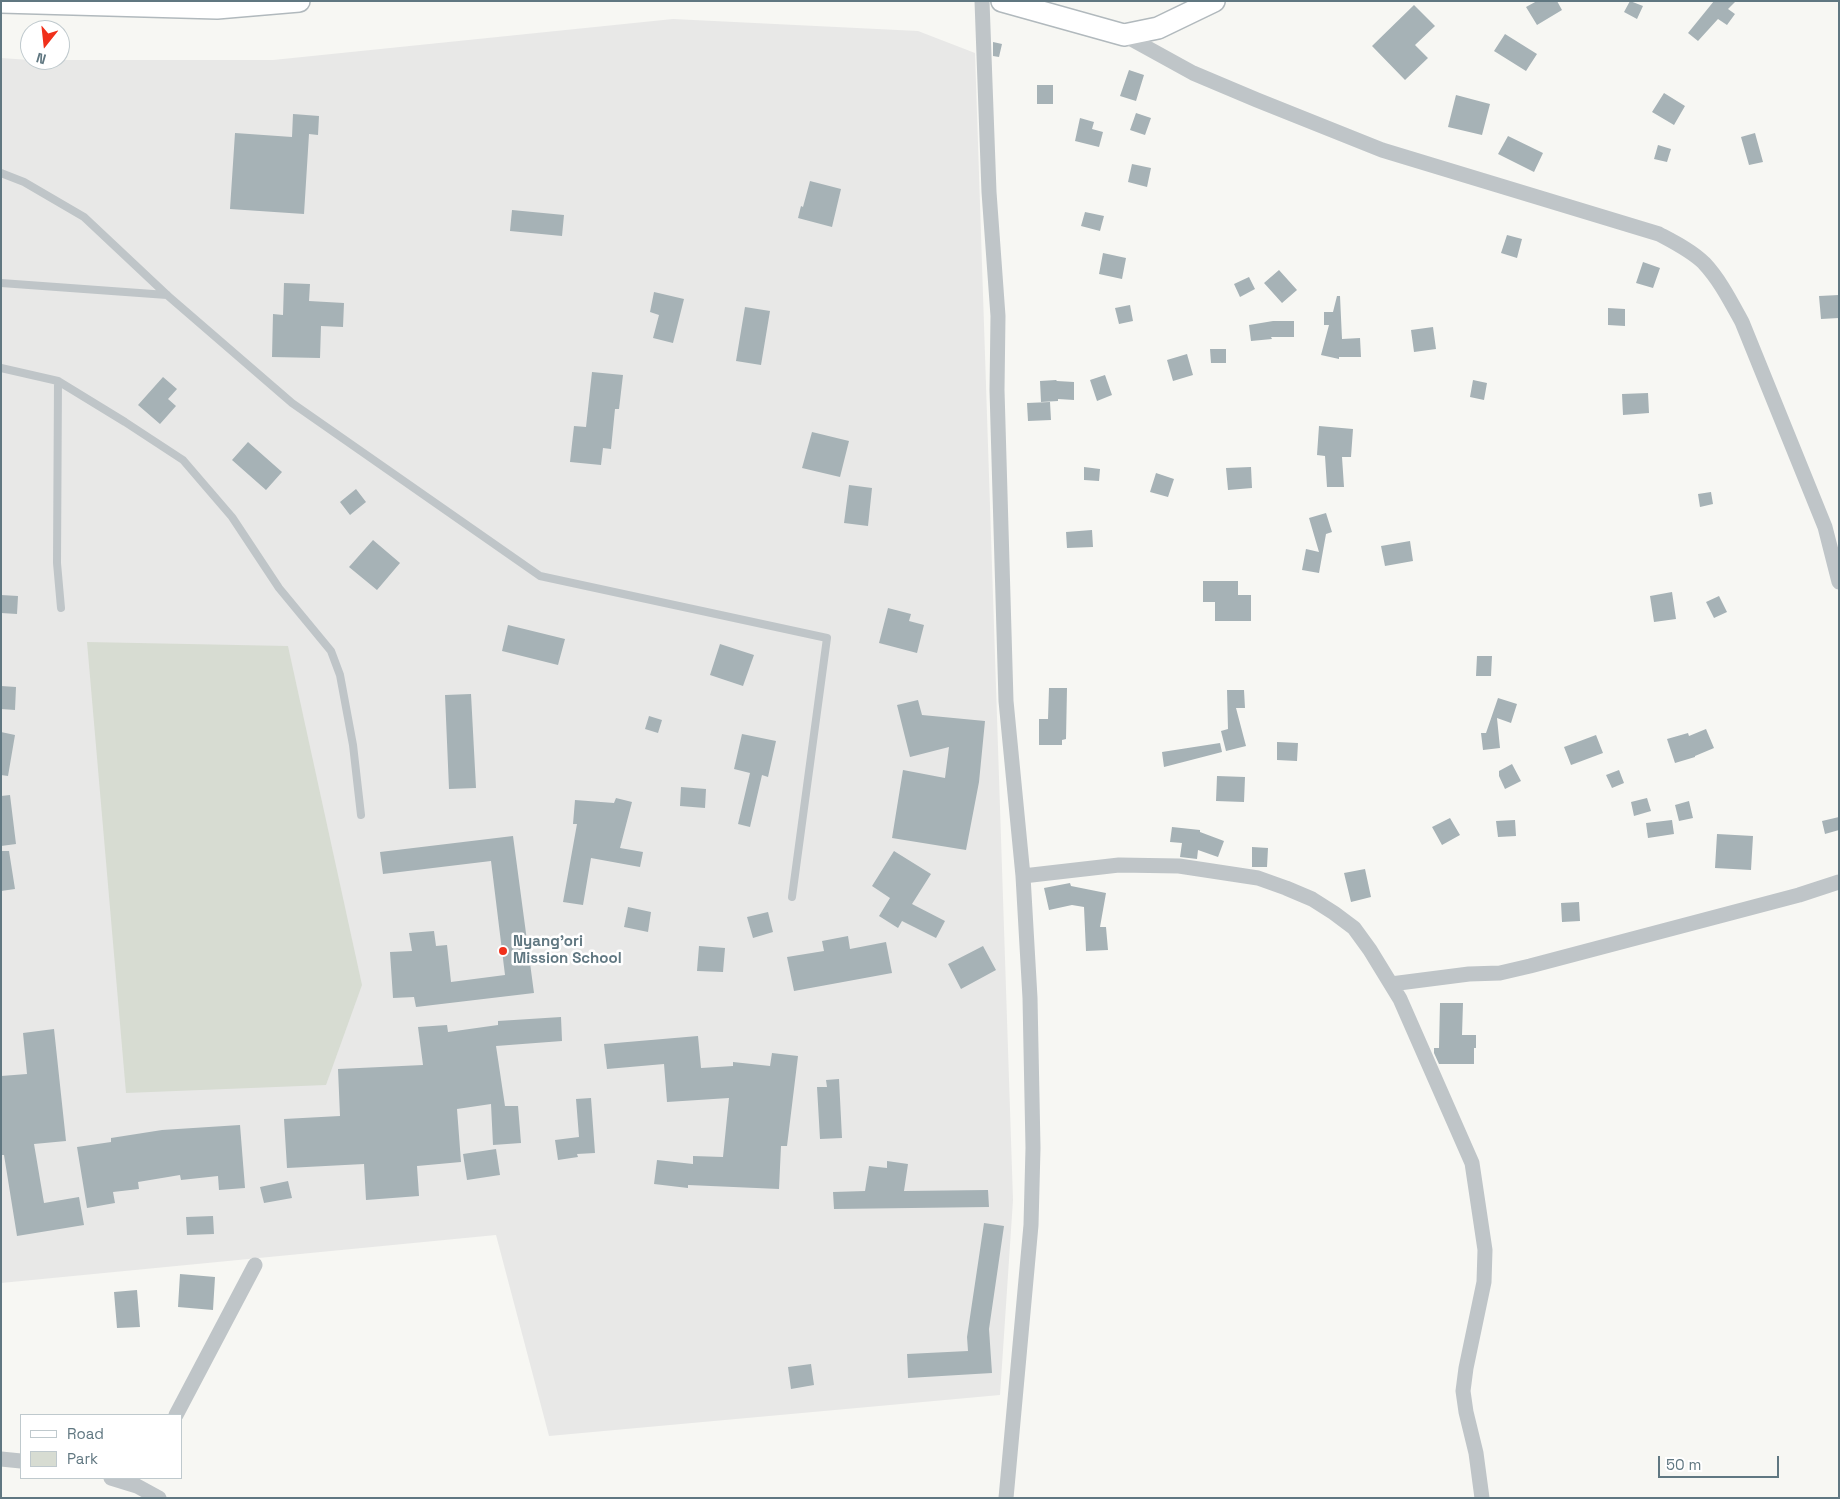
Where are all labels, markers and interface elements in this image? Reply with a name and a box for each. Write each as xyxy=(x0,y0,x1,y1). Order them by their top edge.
north arrow xyxy=(20,20,70,70)
text: N xyxy=(34,49,48,68)
place label: Nyang'ori Mission School xyxy=(513,933,622,968)
marker: Nyang'ori Mission School xyxy=(497,945,509,957)
legend xyxy=(20,1414,182,1479)
text: Road xyxy=(67,1424,104,1443)
scale bar xyxy=(1660,1446,1781,1478)
text: Park xyxy=(67,1449,98,1468)
text: 50 m xyxy=(1666,1455,1701,1474)

